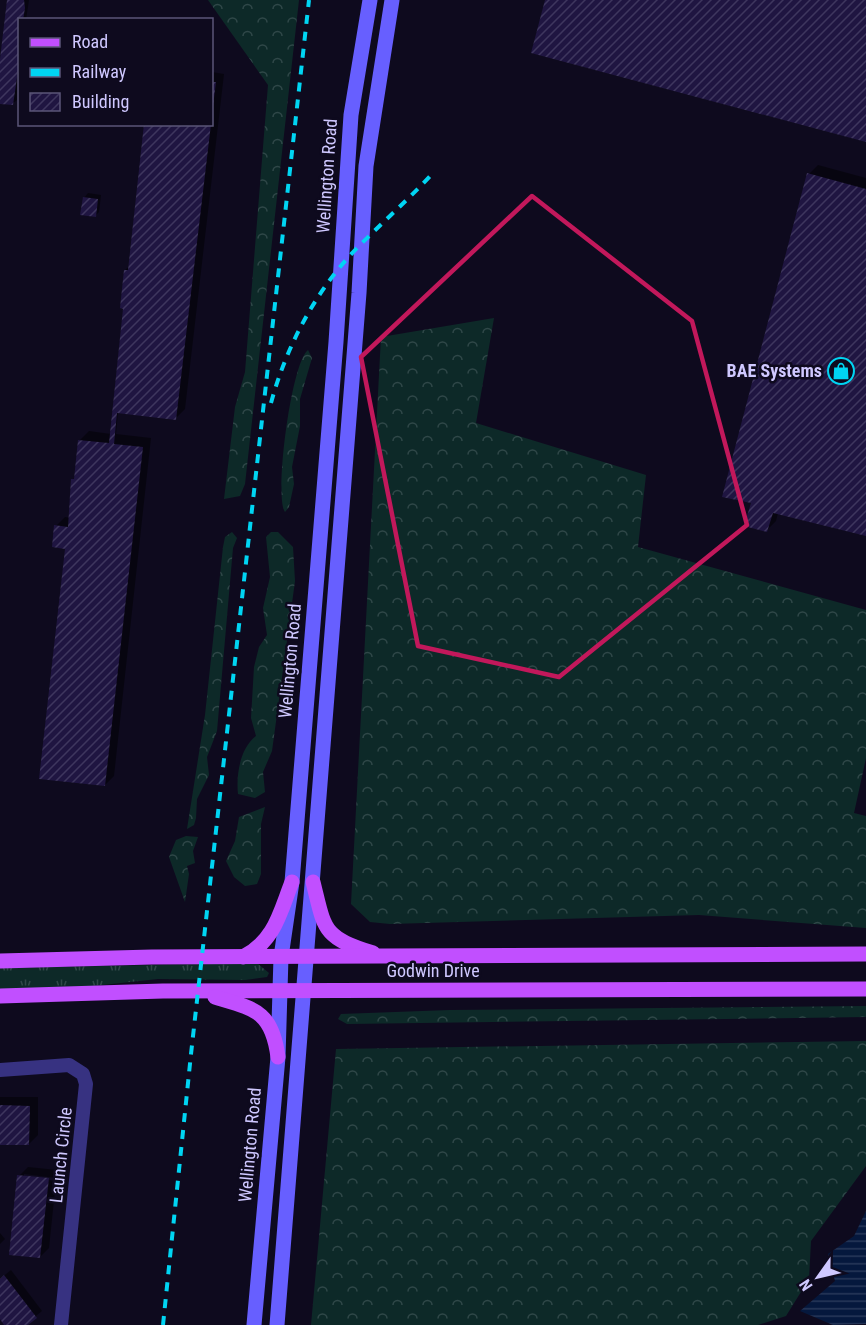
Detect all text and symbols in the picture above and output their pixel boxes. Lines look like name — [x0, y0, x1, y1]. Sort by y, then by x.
legend — [18, 18, 213, 126]
text: Road — [72, 31, 108, 52]
text: Railway — [72, 61, 127, 82]
text: Building — [72, 91, 129, 112]
street label: Wellington Road — [312, 118, 341, 234]
shop icon: BAE Systems — [826, 356, 856, 386]
place label: BAE Systems — [727, 360, 822, 381]
street label: Wellington Road — [274, 603, 305, 719]
street label: Godwin Drive — [386, 960, 480, 981]
street label: Wellington Road — [234, 1087, 265, 1203]
street label: Launch Circle — [45, 1106, 76, 1204]
north arrow — [788, 1247, 848, 1307]
text: N — [795, 1276, 817, 1294]

